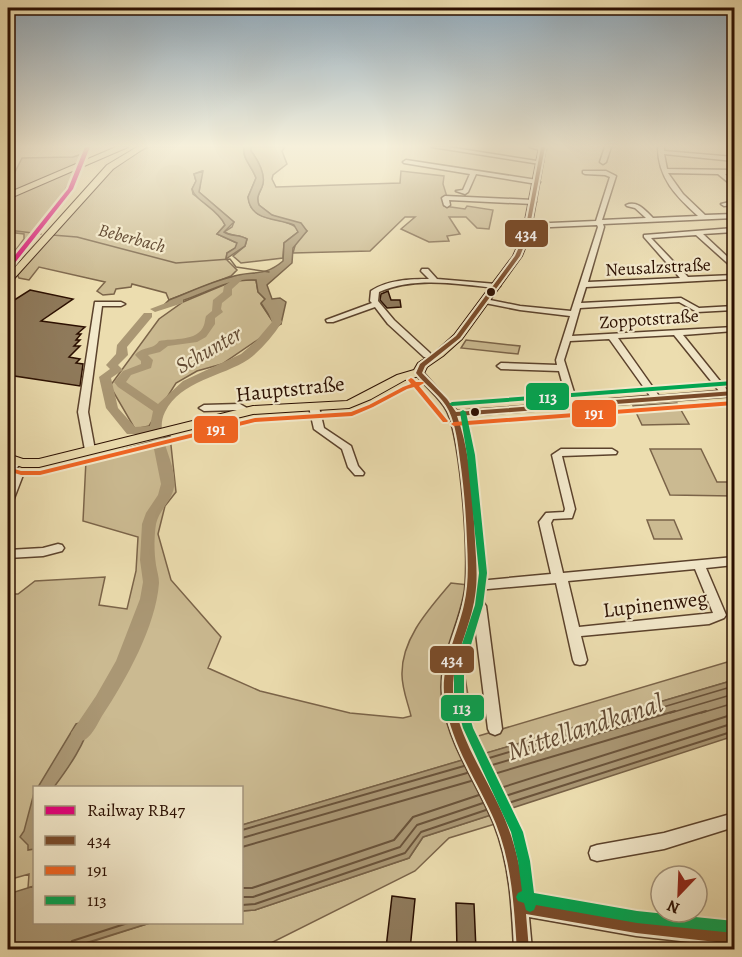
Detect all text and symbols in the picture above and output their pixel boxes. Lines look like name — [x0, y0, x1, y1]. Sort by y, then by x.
water label: Beberbach — [96, 217, 169, 259]
line badge: 434 — [504, 219, 549, 248]
text: 434 — [515, 224, 537, 246]
street label: Neusalzstraße — [605, 252, 711, 282]
unlabelled marker — [485, 286, 497, 298]
street label: Zoppotstraße — [598, 304, 700, 334]
water label: Schunter — [170, 318, 249, 381]
street label: Hauptstraße — [234, 369, 346, 409]
line badge: 113 — [525, 382, 570, 411]
text: 113 — [539, 387, 557, 409]
line badge: 191 — [571, 399, 617, 428]
text: 191 — [585, 403, 604, 425]
unlabelled marker — [469, 406, 481, 418]
line badge: 191 — [193, 415, 239, 444]
text: 191 — [207, 419, 226, 441]
street label: Lupinenweg — [601, 584, 709, 624]
line badge: 434 — [429, 645, 475, 674]
text: 434 — [441, 650, 463, 672]
water label: Mittellandkanal — [502, 685, 668, 769]
line badge: 113 — [440, 694, 485, 722]
text: 113 — [453, 698, 471, 720]
legend — [33, 786, 243, 924]
text: Railway RB47 — [87, 798, 185, 822]
text: 434 — [87, 828, 111, 852]
text: 191 — [87, 858, 108, 882]
north arrow — [649, 864, 709, 924]
text: 113 — [87, 888, 107, 912]
text: N — [664, 894, 683, 919]

